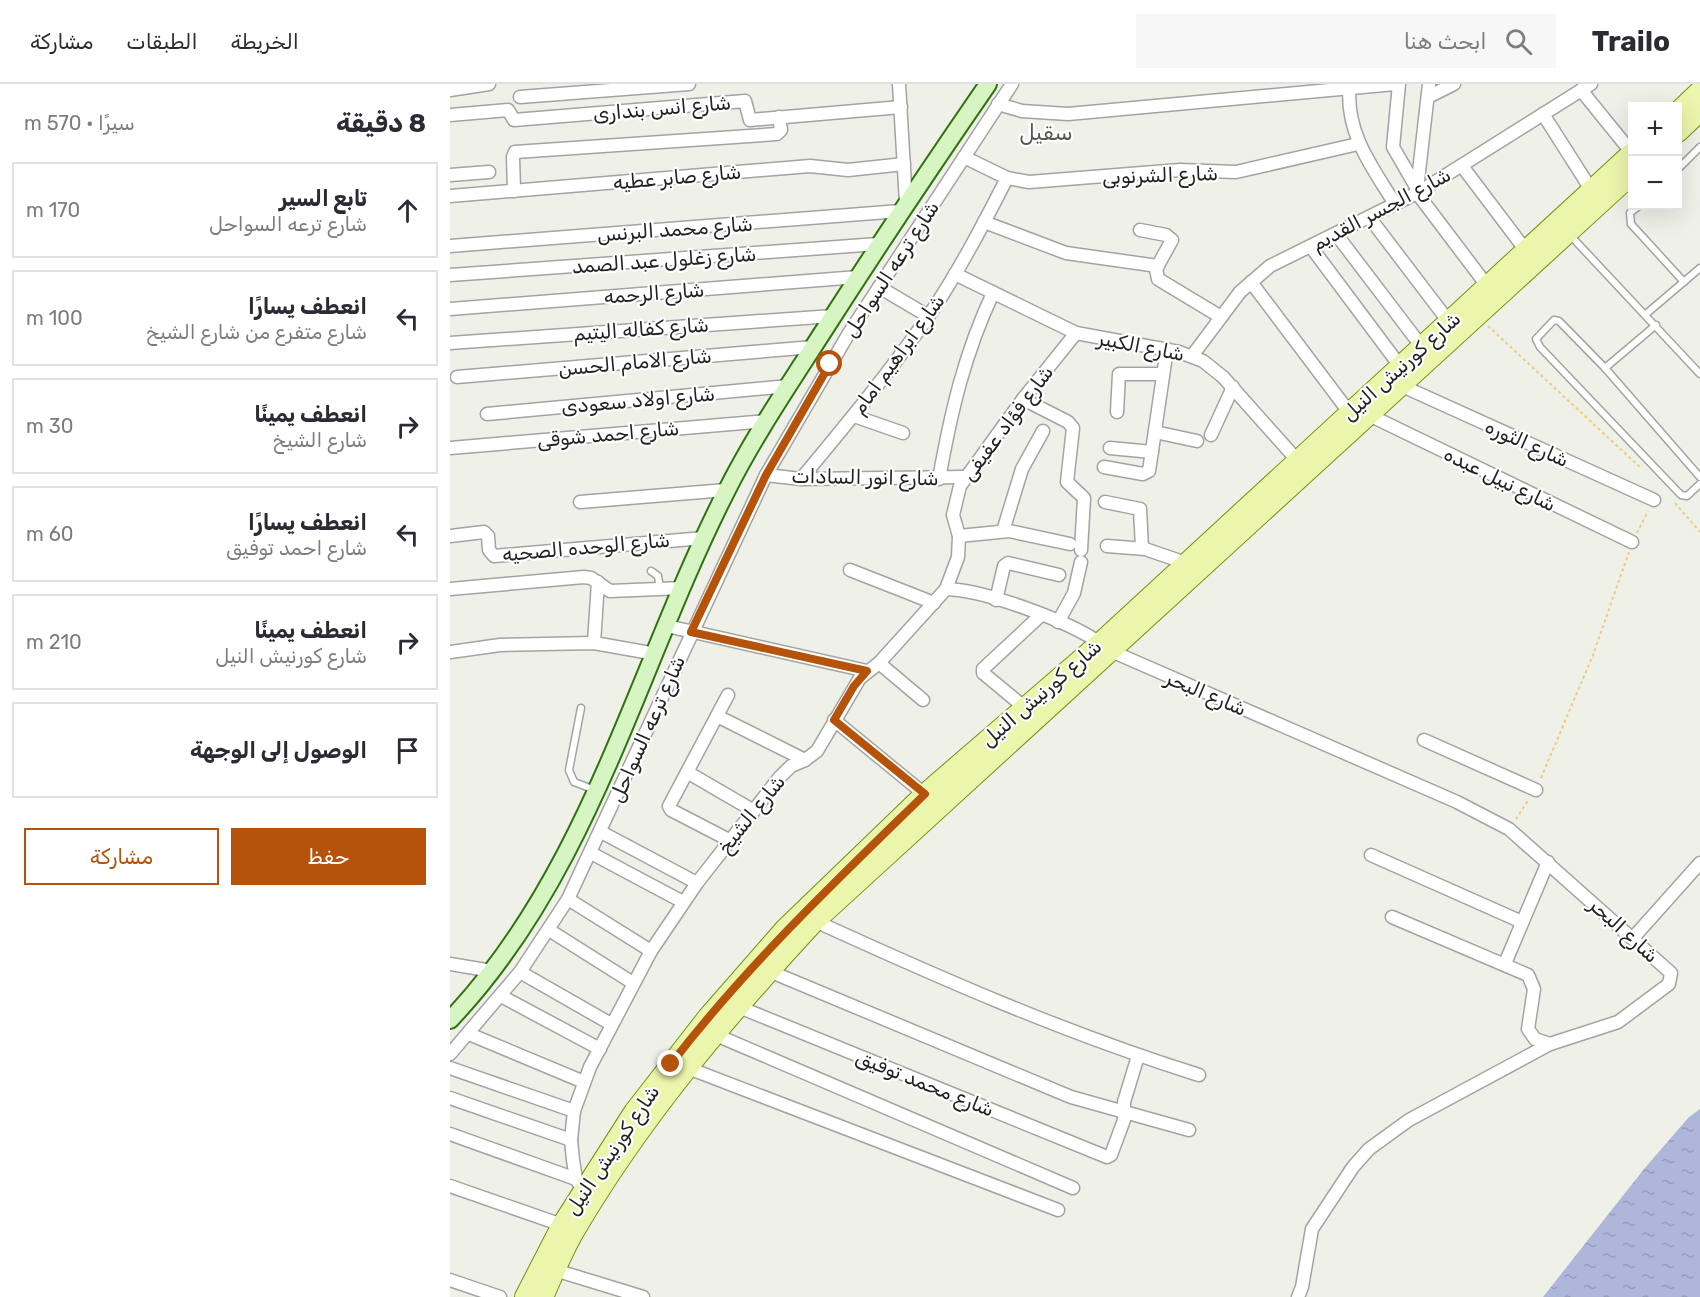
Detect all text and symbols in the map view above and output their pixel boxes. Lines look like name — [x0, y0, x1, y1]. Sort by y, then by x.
search box — [1136, 14, 1556, 68]
icon: search — [1502, 25, 1535, 58]
text: Trailo — [1592, 25, 1670, 58]
text: ابحث هنا — [1404, 28, 1487, 55]
text: مشاركة — [30, 29, 93, 54]
text: الطبقات — [126, 29, 198, 54]
text: الخريطة — [231, 29, 299, 54]
street label: شارع انس بندارى — [592, 90, 732, 128]
map controls — [1628, 102, 1682, 210]
button: + — [1628, 102, 1682, 156]
text: 8 دقيقة — [336, 108, 426, 139]
text: سيرًا · 570 m — [24, 111, 135, 135]
district label: سقيل — [1019, 119, 1073, 146]
button: − — [1628, 156, 1682, 210]
street label: شارع صابر عطيه — [612, 159, 742, 197]
street label: شارع الشرنوبى — [1102, 161, 1218, 191]
street label: شارع الجسر القديم — [1307, 162, 1456, 258]
text: تابع السير — [279, 185, 367, 212]
icon: ahead — [391, 194, 424, 227]
street label: شارع ترعه السواحل — [838, 196, 946, 343]
text: 170 m — [26, 198, 80, 222]
text: شارع ترعه السواحل — [209, 212, 367, 236]
street label: شارع محمد البرنس — [596, 212, 754, 248]
street label: شارع زغلول عبد الصمد — [571, 242, 757, 280]
street label: شارع الرحمه — [603, 278, 705, 310]
street label: شارع ابراهيم امام — [846, 289, 951, 420]
text: انعطف يسارًا — [248, 293, 367, 320]
icon: left — [391, 302, 424, 335]
text: 100 m — [26, 306, 83, 330]
street label: شارع كورنيش النيل — [1337, 306, 1467, 427]
street label: شارع كفاله اليتيم — [572, 312, 710, 348]
text: شارع متفرع من شارع الشيخ — [146, 320, 367, 344]
street label: شارع الكبير — [1094, 326, 1187, 368]
street label: شارع الامام الحسن — [557, 343, 713, 383]
route start — [816, 350, 842, 376]
street label: شارع فؤاد عفيفى — [956, 361, 1060, 487]
street label: شارع اولاد سعودى — [560, 381, 716, 421]
text: انعطف يمينًا — [254, 401, 367, 428]
icon: right — [391, 410, 424, 443]
text: 30 m — [26, 414, 73, 438]
street label: شارع الثوره — [1481, 414, 1573, 474]
street label: شارع احمد شوقى — [536, 416, 680, 454]
text: شارع الشيخ — [273, 428, 367, 452]
street label: شارع نبيل عبده — [1439, 442, 1560, 518]
street label: شارع انور السادات — [791, 464, 939, 492]
text: انعطف يسارًا — [248, 509, 367, 536]
icon: left — [391, 518, 424, 551]
text: 60 m — [26, 522, 73, 546]
street label: شارع الوحده الصحيه — [501, 528, 671, 568]
text: شارع احمد توفيق — [226, 536, 367, 560]
text: انعطف يمينًا — [254, 617, 367, 644]
icon: right — [391, 626, 424, 659]
text: 210 m — [26, 630, 82, 654]
street label: شارع كورنيش النيل — [976, 634, 1107, 753]
text: شارع كورنيش النيل — [215, 644, 367, 668]
street label: شارع ترعه السواحل — [604, 652, 692, 807]
street label: شارع البحر — [1160, 665, 1250, 723]
icon: arrive — [391, 734, 424, 767]
text: الوصول إلى الوجهة — [190, 737, 367, 764]
street label: شارع الشيخ — [712, 770, 792, 859]
button: مشاركة — [24, 828, 219, 885]
button: حفظ — [231, 828, 426, 885]
street label: شارع البحر — [1582, 892, 1664, 969]
street label: شارع محمد توفيق — [852, 1044, 998, 1124]
route end — [657, 1050, 683, 1076]
street label: شارع كورنيش النيل — [560, 1080, 666, 1221]

